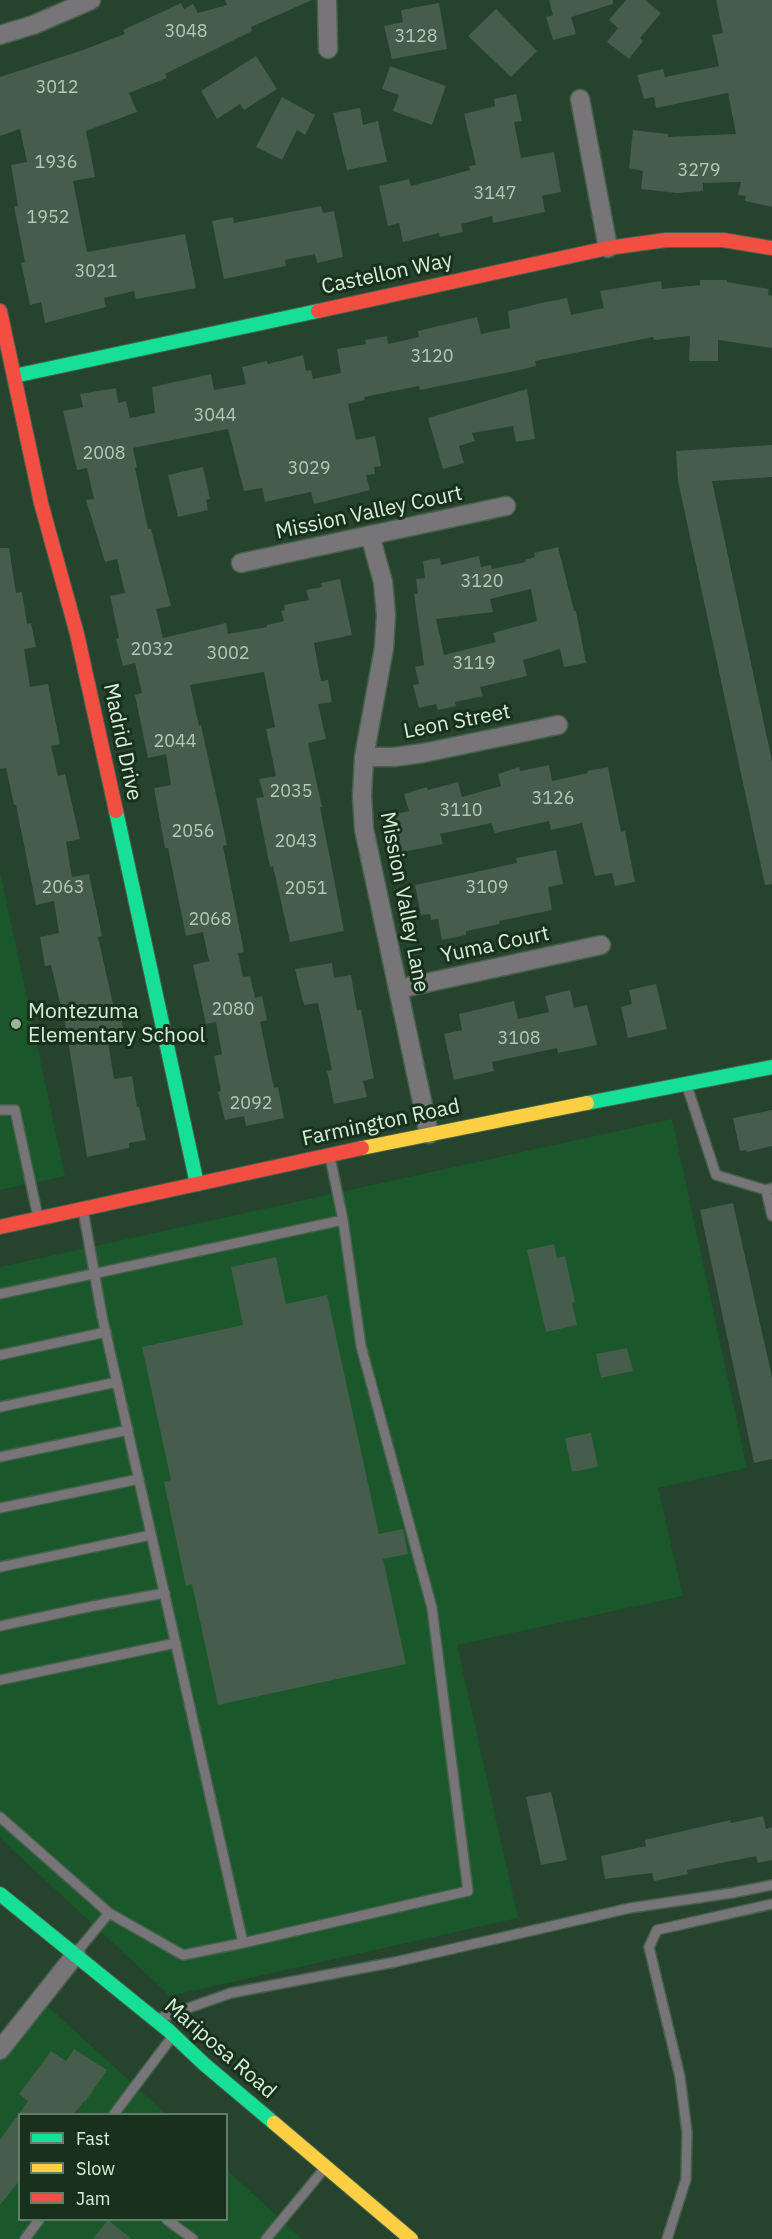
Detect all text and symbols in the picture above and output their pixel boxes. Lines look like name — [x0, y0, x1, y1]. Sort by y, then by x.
house number: 3048 — [164, 21, 208, 43]
house number: 3128 — [394, 26, 438, 48]
house number: 3012 — [35, 77, 79, 99]
house number: 1936 — [34, 152, 78, 174]
house number: 3279 — [677, 160, 721, 182]
house number: 3147 — [473, 183, 517, 205]
house number: 1952 — [26, 207, 70, 229]
street label: Castellon Way — [319, 248, 455, 300]
house number: 3021 — [74, 261, 118, 283]
house number: 3120 — [410, 346, 454, 368]
house number: 3044 — [193, 405, 237, 427]
house number: 2008 — [82, 443, 126, 465]
house number: 3029 — [287, 458, 331, 480]
street label: Mission Valley Court — [273, 481, 465, 545]
house number: 3120 — [460, 571, 504, 593]
house number: 2032 — [130, 639, 174, 661]
house number: 3002 — [206, 643, 250, 665]
house number: 3119 — [452, 653, 496, 675]
street label: Madrid Drive — [97, 681, 147, 803]
street label: Leon Street — [402, 699, 512, 745]
house number: 2044 — [153, 731, 197, 753]
house number: 2035 — [269, 781, 313, 803]
house number: 3126 — [531, 788, 575, 810]
house number: 3110 — [439, 800, 483, 822]
street label: Mission Valley Lane — [374, 810, 434, 994]
house number: 2056 — [171, 821, 215, 843]
house number: 2043 — [274, 831, 318, 853]
house number: 2063 — [41, 877, 85, 899]
house number: 3109 — [465, 877, 509, 899]
house number: 2051 — [284, 878, 328, 900]
house number: 2068 — [188, 909, 232, 931]
street label: Yuma Court — [439, 921, 551, 969]
place label: Montezuma Elementary School — [28, 999, 205, 1049]
house number: 2080 — [211, 999, 255, 1021]
marker: Montezuma Elementary School — [9, 1017, 23, 1031]
house number: 3108 — [497, 1028, 541, 1050]
house number: 2092 — [229, 1093, 273, 1115]
street label: Farmington Road — [300, 1094, 462, 1152]
street label: Mariposa Road — [159, 1994, 281, 2104]
legend — [18, 2113, 228, 2221]
text: Fast — [76, 2127, 110, 2150]
text: Slow — [76, 2157, 115, 2180]
text: Jam — [76, 2187, 111, 2210]

